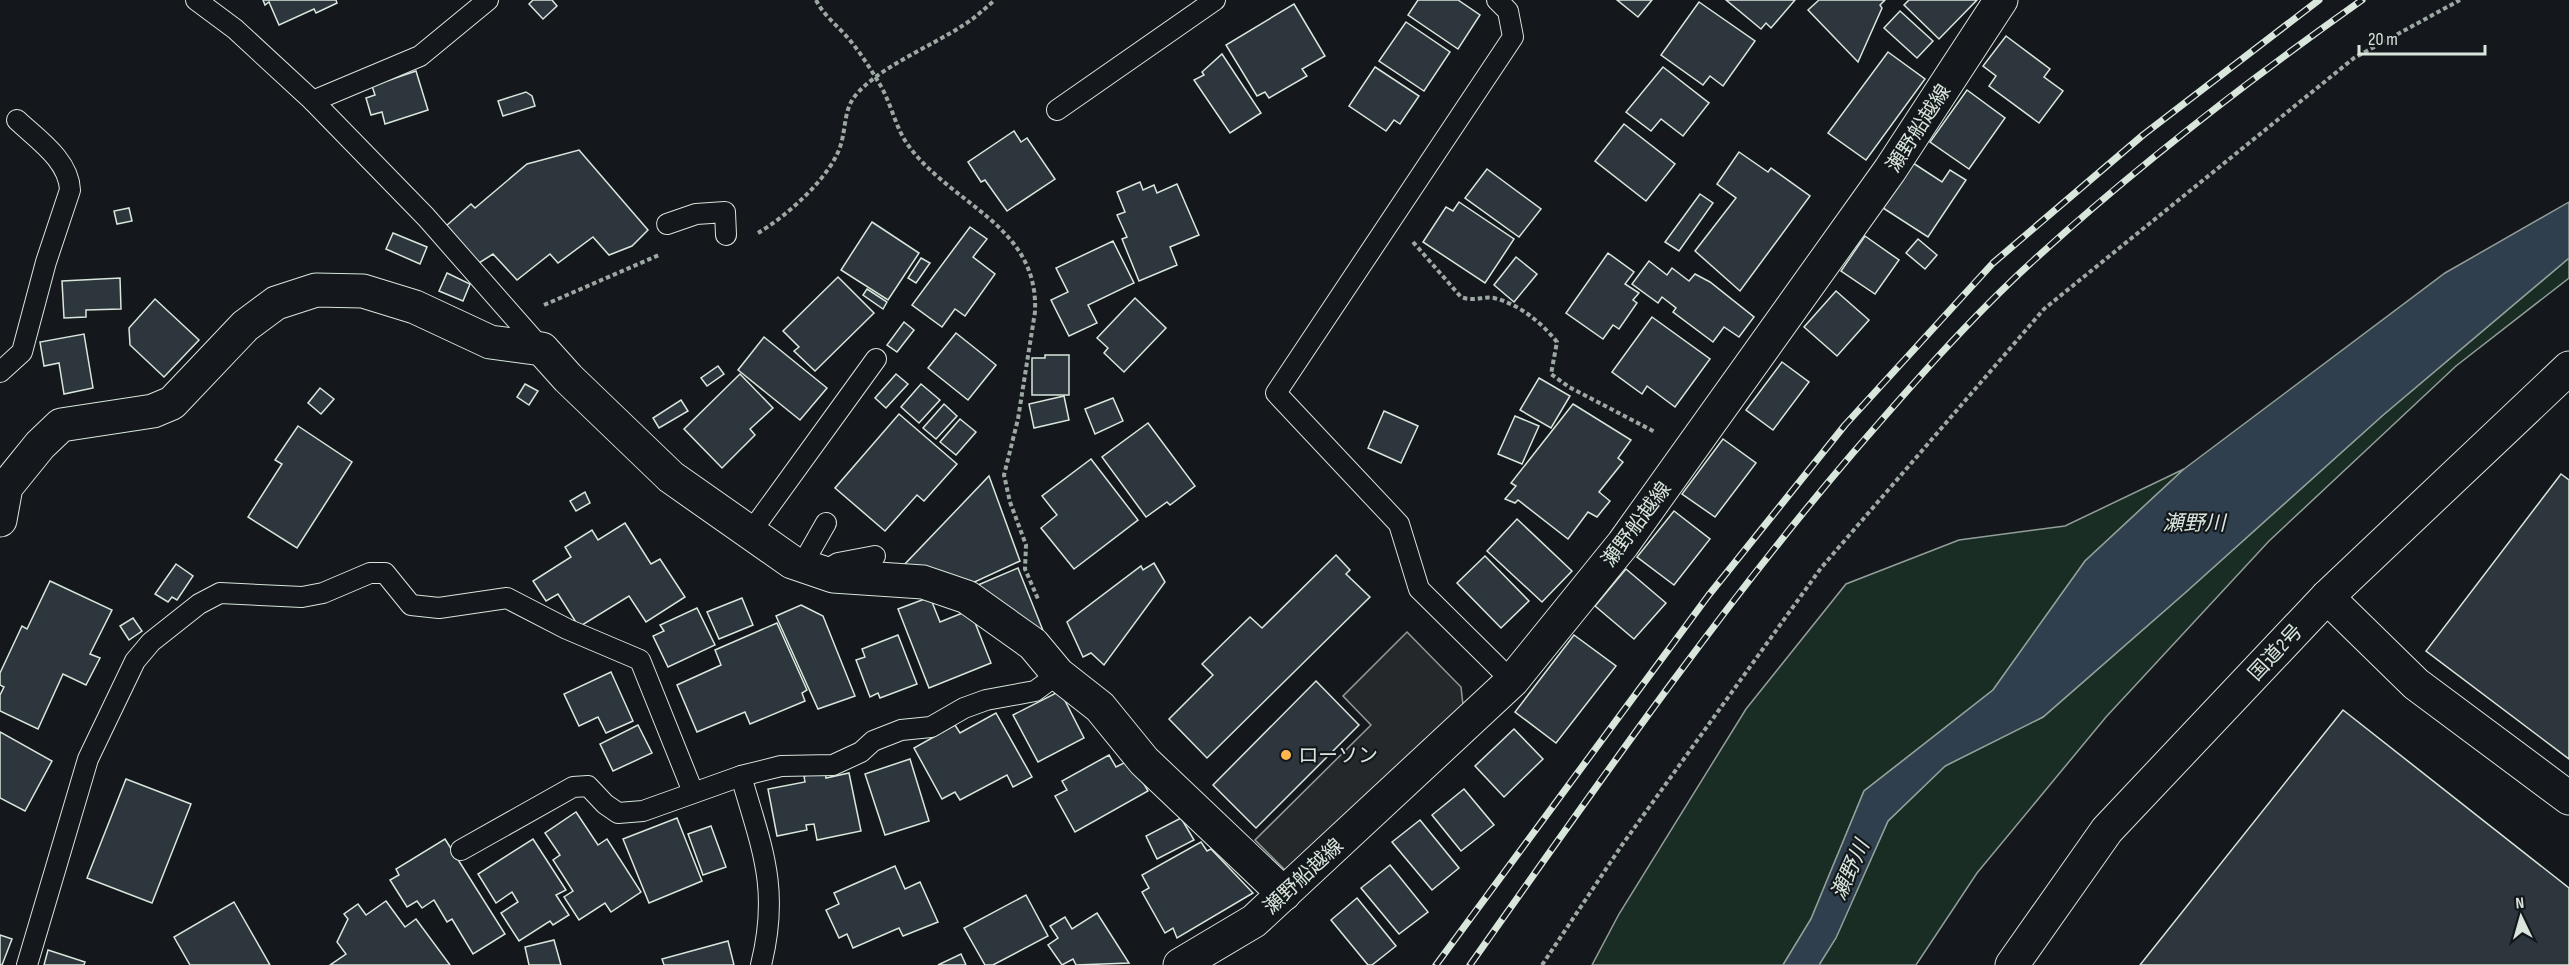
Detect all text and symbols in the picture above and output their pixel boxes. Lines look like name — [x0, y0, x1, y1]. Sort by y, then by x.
scale bar — [2359, 18, 2485, 56]
text: 20 m — [2368, 29, 2398, 50]
street label: 瀬野船越線 — [1882, 80, 1956, 177]
street label: 瀬野船越線 — [1597, 477, 1676, 572]
water label: 瀬野川 — [2163, 511, 2227, 536]
street label: 国道2号 — [2244, 620, 2308, 686]
place label: ローソン — [1298, 744, 1378, 768]
marker: ローソン — [1279, 748, 1293, 762]
street label: 瀬野船越線 — [1259, 834, 1348, 920]
water label: 瀬野川 — [1826, 835, 1876, 904]
north arrow — [2491, 887, 2551, 947]
text: N — [2515, 894, 2525, 913]

